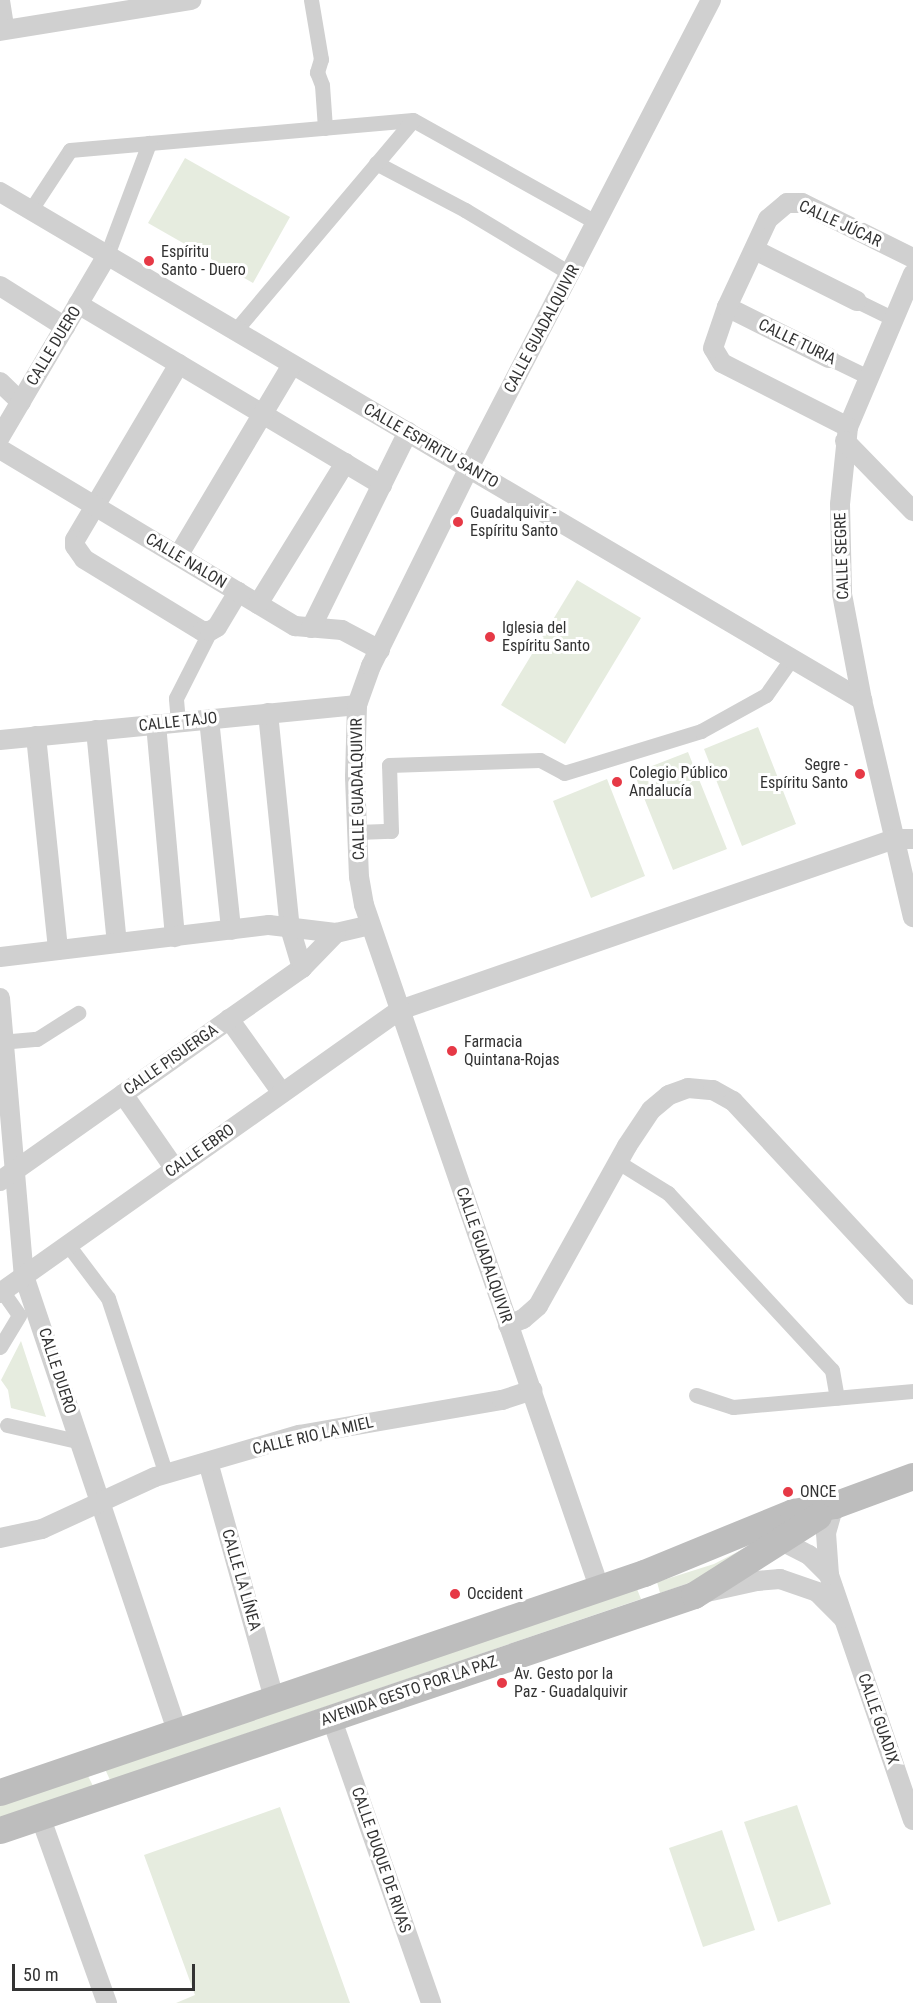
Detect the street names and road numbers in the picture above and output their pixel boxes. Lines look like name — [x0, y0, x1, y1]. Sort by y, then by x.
street label: CALLE JÚCAR — [796, 197, 884, 251]
street label: CALLE GUADALQUIVIR — [500, 262, 584, 396]
street label: CALLE DUERO — [23, 303, 85, 389]
street label: CALLE TURIA — [755, 315, 839, 369]
street label: CALLE ESPIRITU SANTO — [360, 400, 502, 492]
street label: CALLE SEGRE — [831, 512, 853, 600]
street label: CALLE NALON — [142, 529, 230, 593]
street label: CALLE TAJO — [137, 708, 219, 736]
street label: CALLE GUADALQUIVIR — [347, 718, 369, 860]
street label: CALLE PISUERGA — [120, 1020, 222, 1100]
street label: CALLE EBRO — [162, 1120, 238, 1182]
street label: CALLE GUADALQUIVIR — [452, 1185, 516, 1325]
street label: CALLE DUERO — [34, 1326, 80, 1416]
street label: CALLE RIO LA MIEL — [251, 1413, 375, 1459]
street label: CALLE LA LÍNEA — [217, 1527, 265, 1633]
street label: AVENIDA GESTO POR LA PAZ — [318, 1652, 500, 1730]
street label: CALLE GUADIX — [854, 1671, 902, 1767]
street label: CALLE DUQUE DE RIVAS — [347, 1785, 415, 1935]

